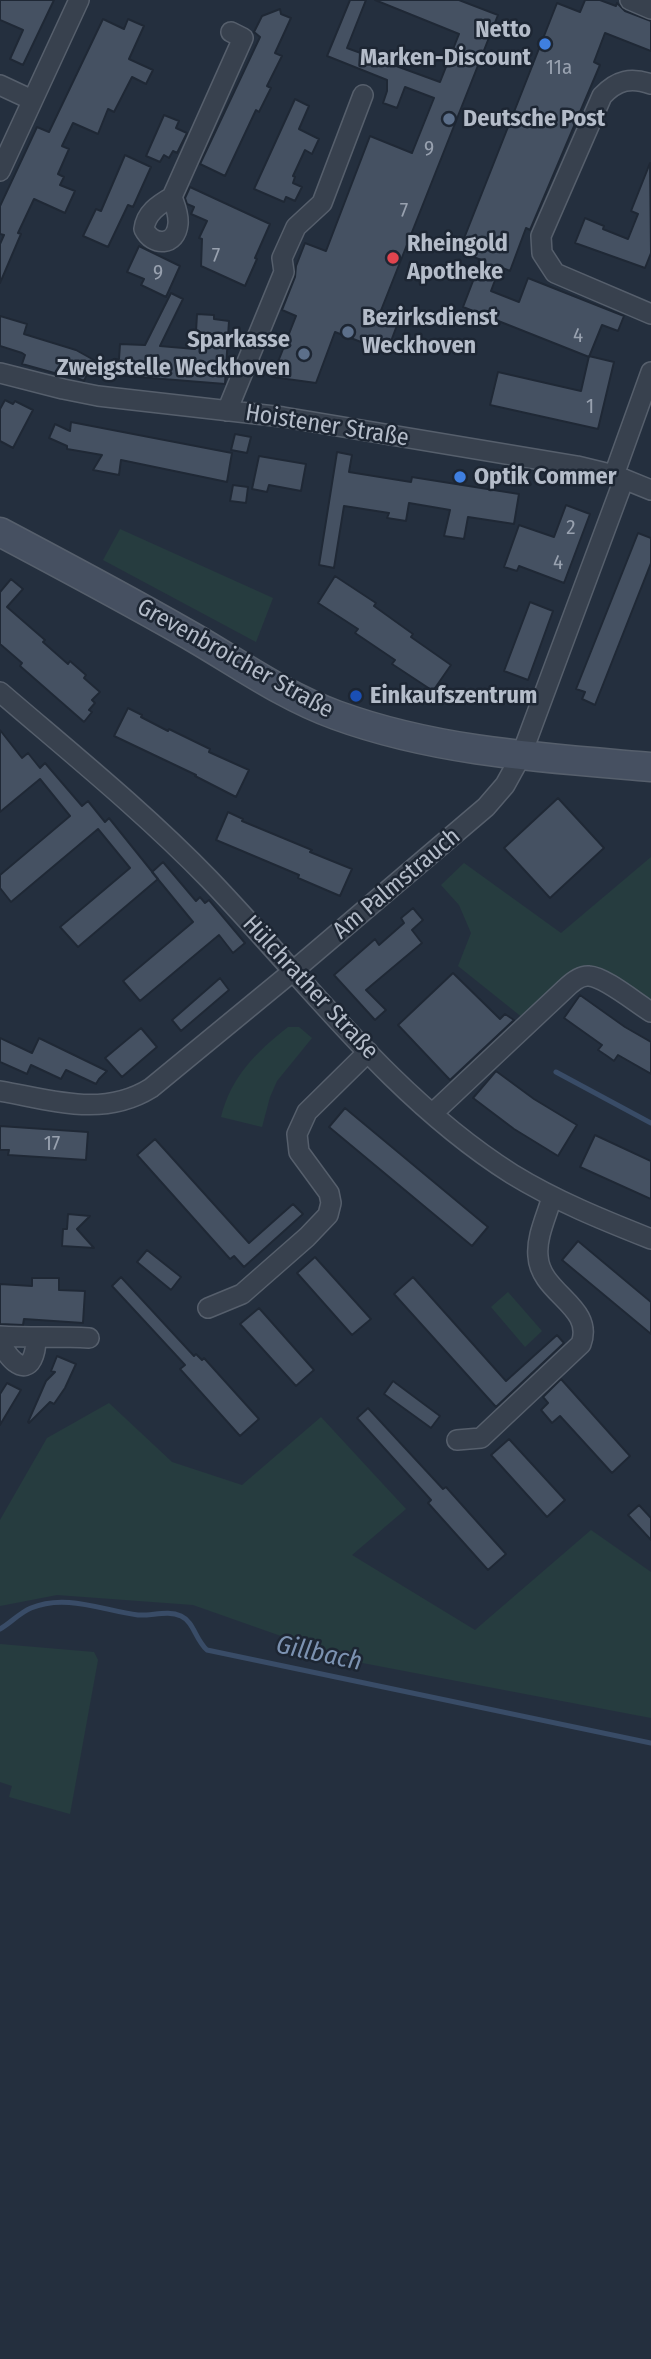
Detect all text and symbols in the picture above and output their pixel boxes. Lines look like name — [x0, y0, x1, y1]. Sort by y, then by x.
place label: Netto Marken-Discount — [360, 16, 531, 72]
marker: Netto Marken-Discount — [537, 36, 553, 52]
house number: 11a — [546, 55, 572, 81]
place label: Deutsche Post — [463, 105, 605, 133]
marker: Deutsche Post — [441, 111, 457, 127]
house number: 9 — [424, 136, 434, 162]
house number: 7 — [400, 198, 408, 224]
place label: Rheingold Apotheke — [407, 230, 508, 286]
house number: 7 — [212, 243, 220, 269]
marker: Rheingold Apotheke — [385, 250, 401, 266]
house number: 9 — [153, 260, 163, 286]
place label: Bezirksdienst Weckhoven — [362, 304, 498, 360]
house number: 4 — [573, 323, 583, 349]
marker: Bezirksdienst Weckhoven — [340, 324, 356, 340]
place label: Sparkasse Zweigstelle Weckhoven — [57, 326, 290, 382]
marker: Sparkasse Zweigstelle Weckhoven — [296, 346, 312, 362]
house number: 1 — [586, 394, 594, 420]
street label: Hoistener Straße — [243, 399, 411, 453]
place label: Optik Commer — [474, 463, 617, 491]
marker: Optik Commer — [452, 469, 468, 485]
house number: 2 — [566, 515, 576, 541]
house number: 4 — [553, 550, 563, 576]
street label: Grevenbroicher Straße — [132, 593, 338, 725]
place label: Einkaufszentrum — [370, 682, 537, 710]
marker: Einkaufszentrum — [348, 688, 364, 704]
street label: Am Palmstrauch — [327, 822, 467, 946]
street label: Hülchrather Straße — [236, 910, 384, 1066]
house number: 17 — [44, 1131, 60, 1157]
water label: Gillbach — [273, 1630, 365, 1678]

